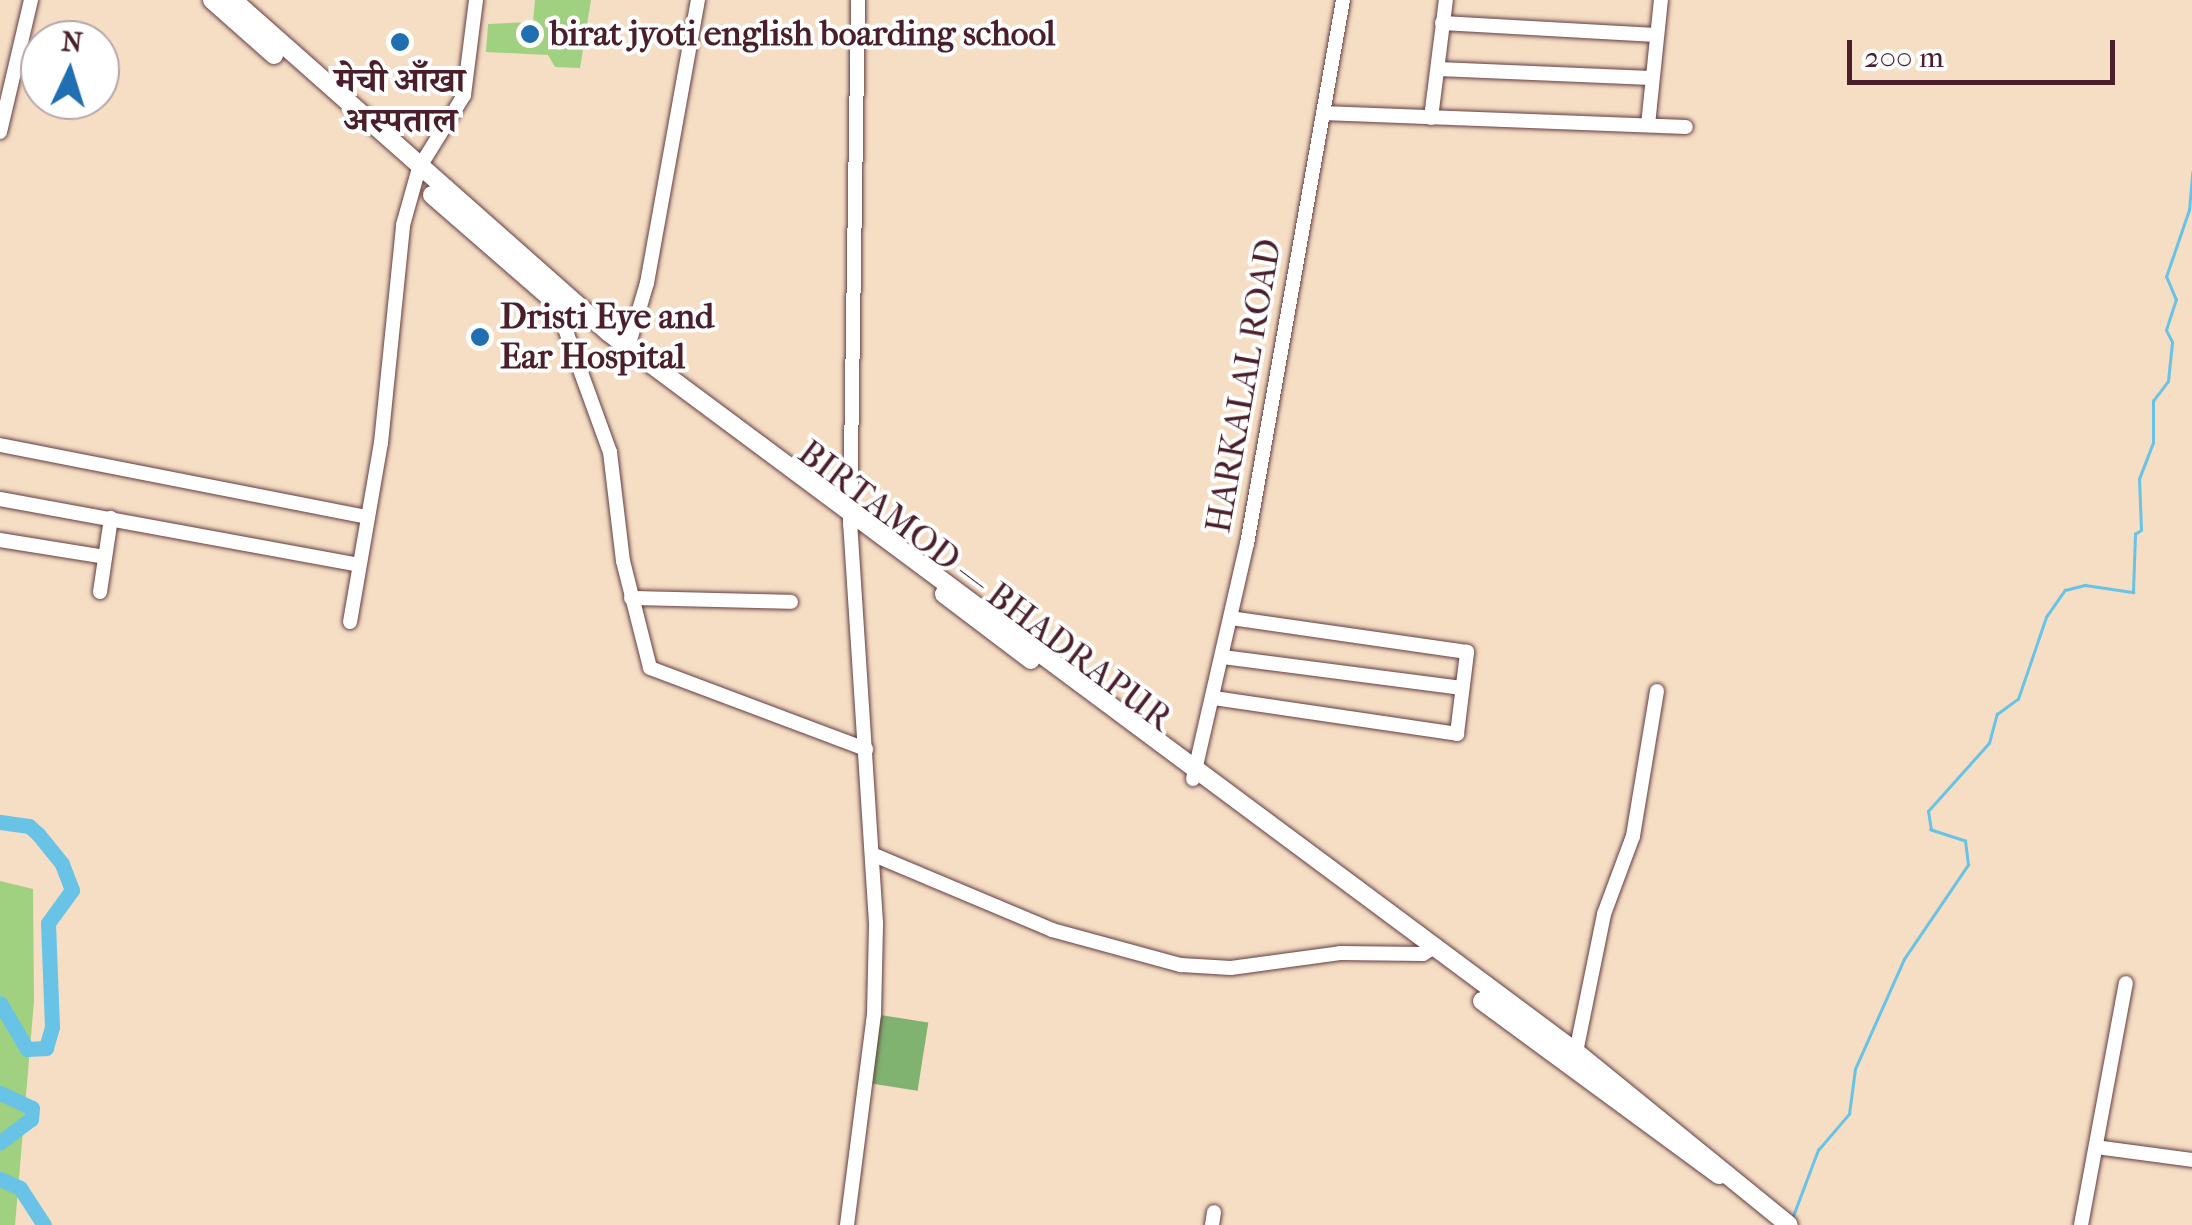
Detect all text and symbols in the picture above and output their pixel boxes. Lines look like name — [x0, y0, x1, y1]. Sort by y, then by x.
place label: birat jyoti english boarding school — [550, 13, 1056, 55]
north arrow — [20, 20, 120, 120]
scale bar — [1852, 20, 2120, 82]
marker: birat jyoti english boarding school — [519, 23, 541, 45]
text: N — [60, 24, 84, 59]
marker: मेची आँखा अस्पताल — [387, 29, 413, 55]
text: 200 m — [1864, 40, 1944, 75]
place label: मेची आँखा अस्पताल — [335, 60, 465, 142]
street label: HARKALAL ROAD — [1197, 236, 1291, 536]
place label: Dristi Eye and Ear Hospital — [500, 296, 714, 378]
marker: Dristi Eye and Ear Hospital — [469, 326, 491, 348]
street label: BIRTAMOD — BHADRAPUR — [790, 432, 1180, 740]

